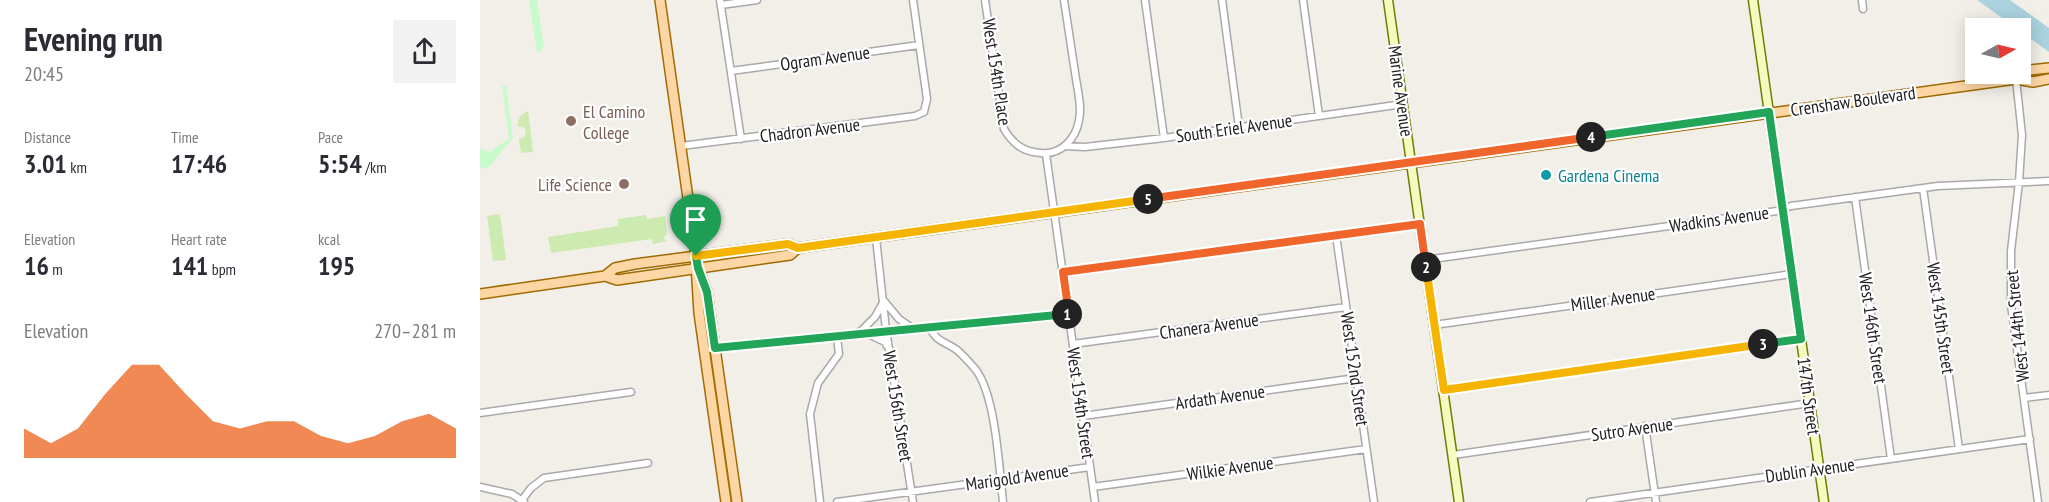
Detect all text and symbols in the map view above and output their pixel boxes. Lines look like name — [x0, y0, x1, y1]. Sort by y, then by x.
text: Evening run — [24, 17, 163, 60]
street label: West 154th Place — [977, 17, 1017, 127]
north arrow — [1965, 18, 2031, 84]
map controls — [1965, 18, 2031, 84]
button: share — [393, 20, 456, 83]
street label: Ogram Avenue — [779, 40, 871, 76]
street label: Marine Avenue — [1383, 44, 1419, 138]
text: 20:45 — [24, 61, 64, 87]
street label: Crenshaw Boulevard — [1789, 81, 1917, 121]
place label: El Camino College — [583, 100, 645, 144]
street label: South Eriel Avenue — [1174, 108, 1294, 148]
street label: Chadron Avenue — [759, 112, 861, 148]
marker: El Camino College — [564, 114, 578, 128]
pin: 4 — [1576, 122, 1606, 152]
text: Distance — [24, 127, 71, 147]
text: Time — [171, 127, 199, 147]
text: Pace — [318, 127, 343, 147]
text: 4 — [1587, 127, 1595, 147]
text: 3.01 — [24, 147, 67, 180]
text: 17:46 — [171, 147, 227, 180]
text: 5:54 — [318, 147, 362, 180]
text: km — [67, 157, 87, 177]
text: /km — [362, 157, 387, 177]
place label: Gardena Cinema — [1558, 164, 1660, 187]
marker: Gardena Cinema — [1539, 168, 1553, 182]
place label: Life Science — [538, 173, 612, 196]
marker: Life Science — [617, 177, 631, 191]
pin: 5 — [1133, 184, 1163, 214]
text: 5 — [1144, 189, 1152, 209]
pin — [670, 194, 721, 256]
street label: Wadkins Avenue — [1668, 201, 1770, 237]
icon: arrive — [679, 203, 712, 236]
text: Elevation — [24, 229, 75, 249]
text: Heart rate — [171, 229, 227, 249]
text: kcal — [318, 229, 340, 249]
text: 16 — [24, 249, 49, 282]
text: 141 — [171, 249, 208, 282]
text: 195 — [318, 249, 355, 282]
pin: 2 — [1411, 252, 1441, 282]
text: 2 — [1422, 257, 1430, 277]
text: m — [49, 259, 63, 279]
text: bpm — [208, 259, 236, 279]
street label: West 145th Street — [1922, 261, 1960, 375]
street label: West 144th Street — [2000, 269, 2034, 383]
street label: West 146th Street — [1854, 271, 1892, 385]
street label: Miller Avenue — [1569, 282, 1657, 316]
pin: 1 — [1052, 299, 1082, 329]
text: 1 — [1063, 304, 1071, 324]
street label: Chanera Avenue — [1158, 308, 1260, 344]
street label: West 152nd Street — [1336, 311, 1374, 427]
text: Elevation — [24, 318, 88, 344]
text: 270–281 m — [374, 318, 456, 344]
pin: 3 — [1748, 329, 1778, 359]
text: 3 — [1759, 334, 1767, 354]
street label: West 154th Street — [1062, 346, 1100, 460]
street label: West 156th Street — [878, 349, 918, 463]
street label: 147th Street — [1792, 356, 1826, 436]
street label: Ardath Avenue — [1174, 379, 1266, 415]
street label: Sutro Avenue — [1590, 412, 1674, 446]
street label: Wilkie Avenue — [1185, 451, 1275, 485]
street label: Dublin Avenue — [1764, 452, 1856, 488]
street label: Marigold Avenue — [964, 458, 1070, 496]

